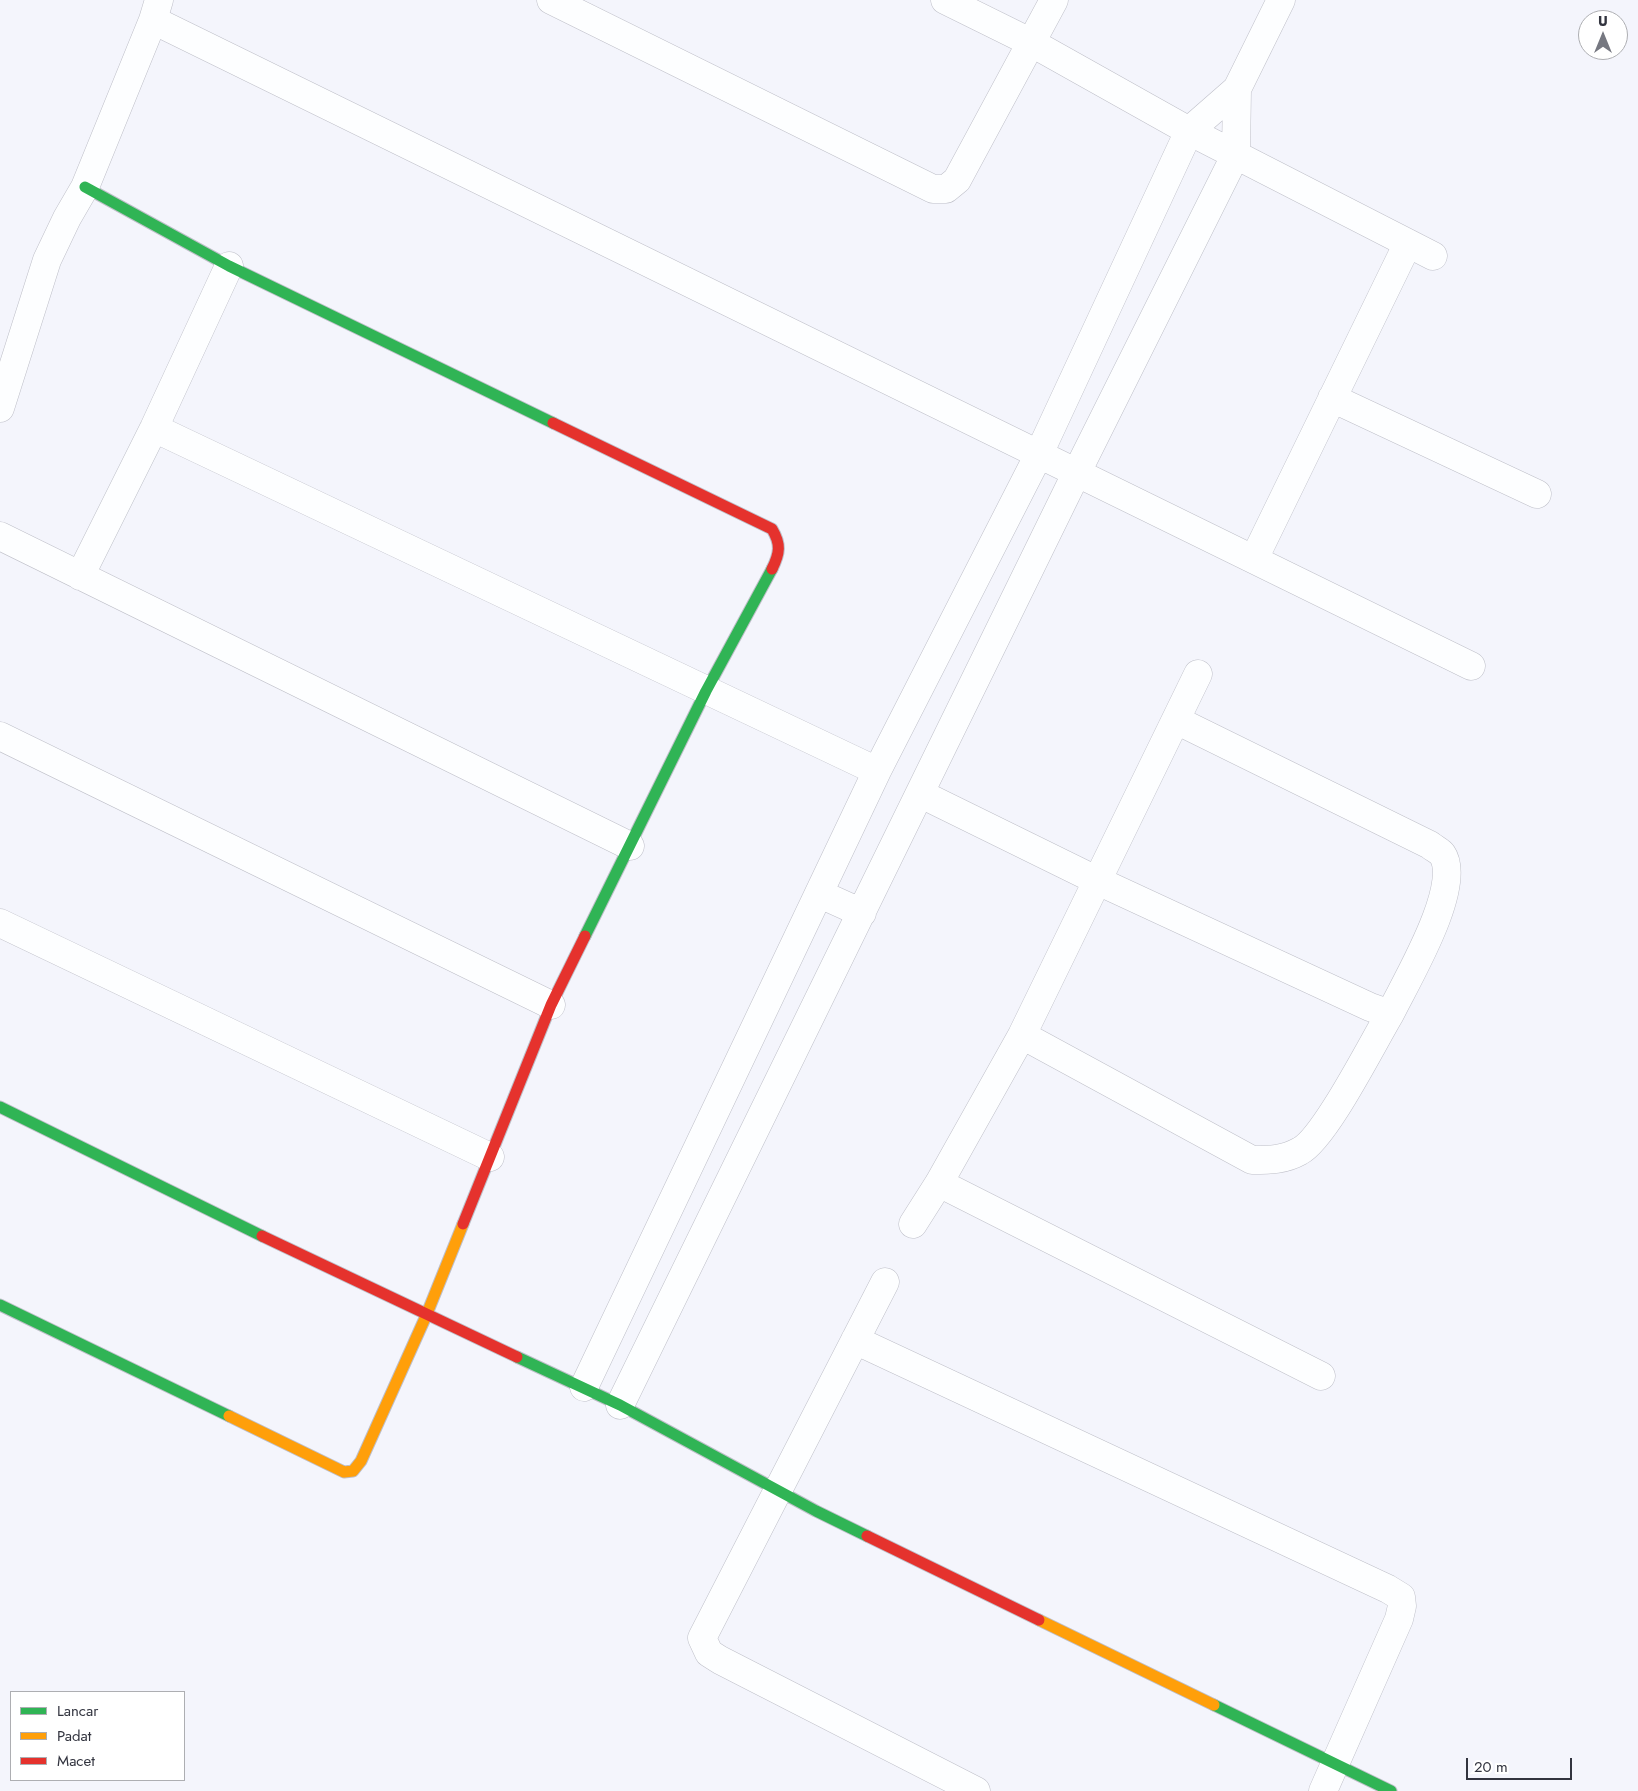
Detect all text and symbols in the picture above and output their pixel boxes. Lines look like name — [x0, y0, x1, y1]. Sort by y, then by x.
north arrow — [1578, 10, 1628, 60]
text: U — [1598, 11, 1608, 31]
legend — [10, 1691, 185, 1781]
text: Lancar — [57, 1700, 98, 1722]
text: Padat — [57, 1725, 91, 1747]
scale bar — [1468, 1748, 1574, 1780]
text: Macet — [57, 1750, 95, 1772]
text: 20 m — [1474, 1756, 1508, 1778]

